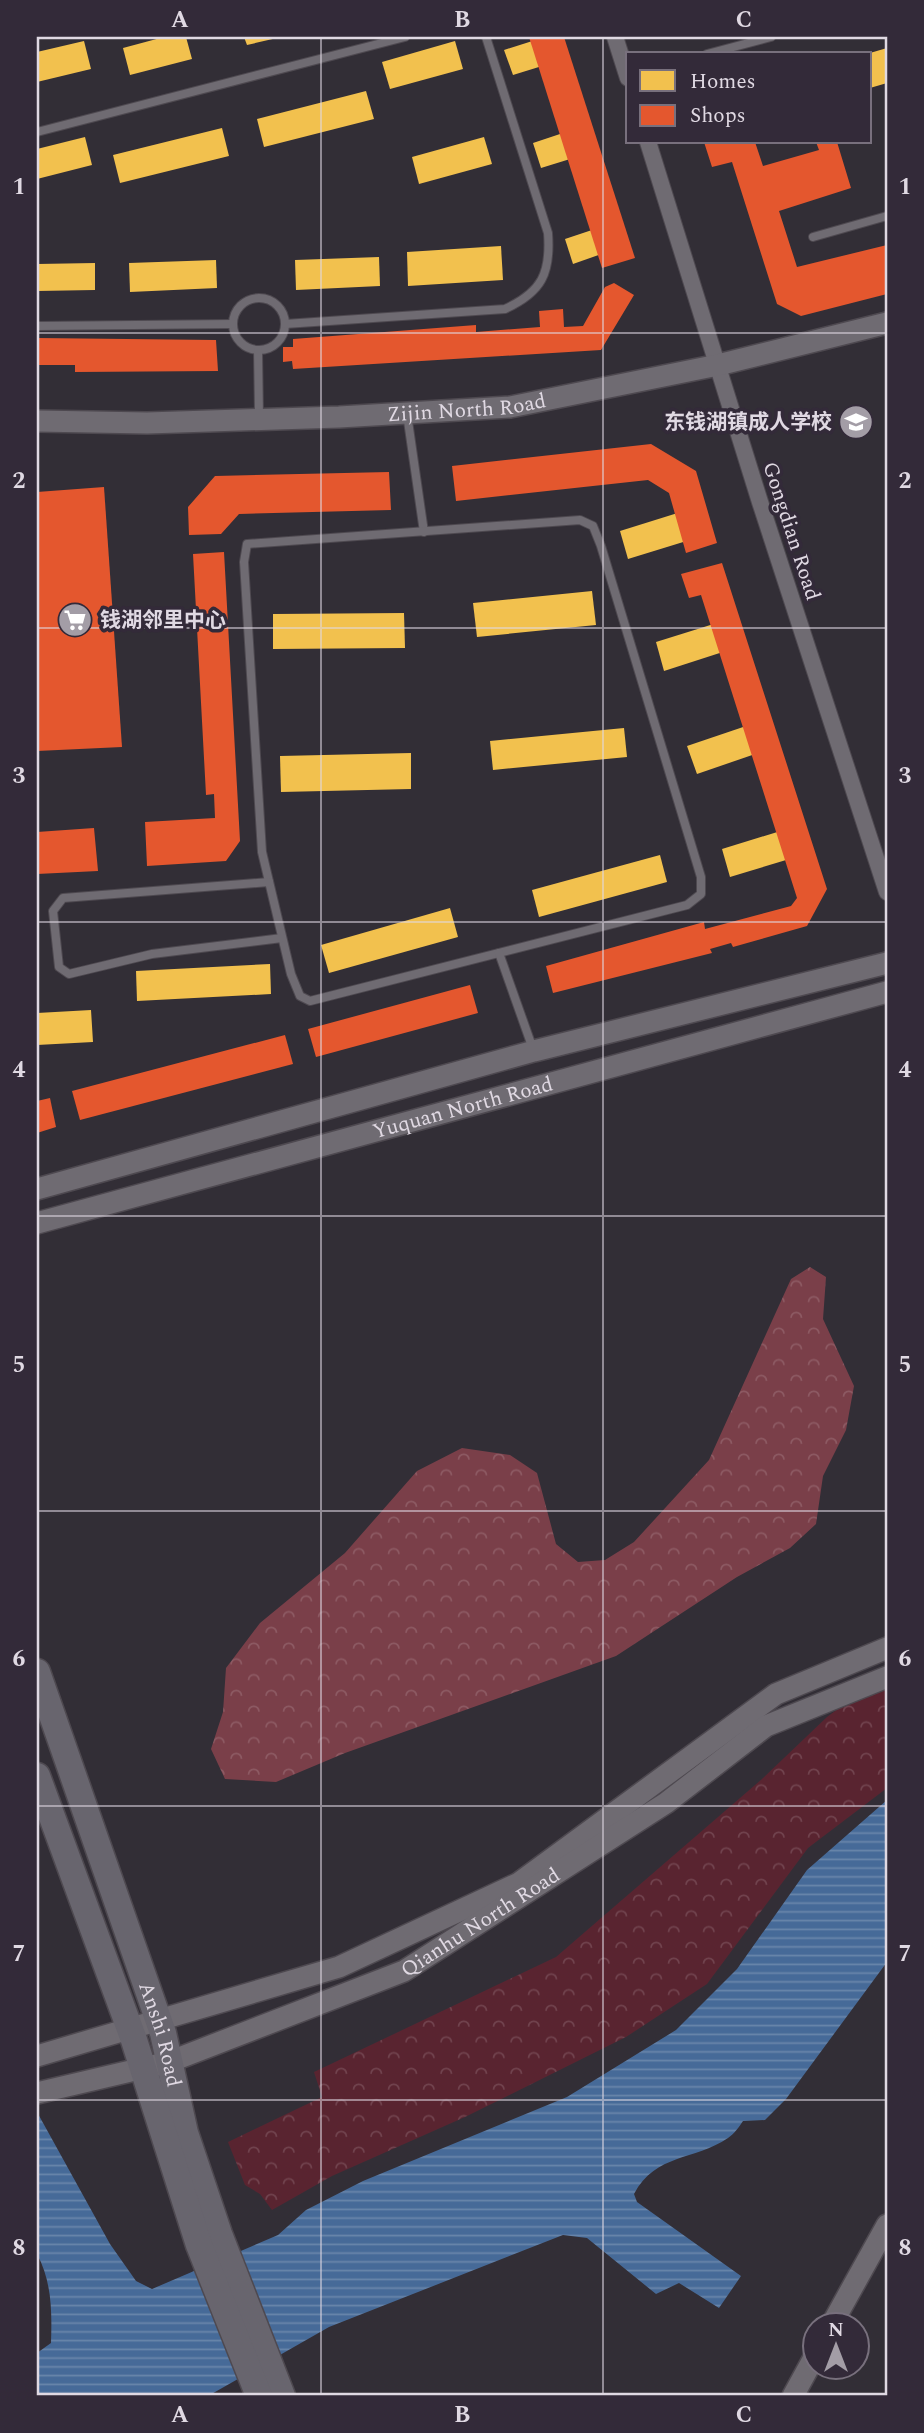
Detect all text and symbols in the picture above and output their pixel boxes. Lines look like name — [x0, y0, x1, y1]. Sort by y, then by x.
text: A — [171, 3, 189, 38]
text: B — [454, 3, 470, 38]
text: C — [736, 3, 752, 38]
legend — [626, 52, 872, 144]
text: Homes — [690, 66, 756, 98]
text: Shops — [690, 100, 746, 132]
text: 1 — [13, 170, 25, 205]
text: 1 — [899, 170, 911, 205]
street label: Zijin North Road — [386, 385, 549, 431]
school or university icon: 东钱湖镇成人学校 — [837, 403, 875, 441]
place label: 东钱湖镇成人学校 — [664, 407, 832, 439]
street label: Gongdian Road — [754, 458, 829, 605]
text: 2 — [13, 464, 26, 499]
text: 2 — [899, 464, 912, 499]
supermarket icon: 钱湖邻里中心 — [56, 601, 94, 639]
place label: 钱湖邻里中心 — [100, 605, 226, 637]
text: 3 — [13, 759, 26, 794]
text: 3 — [899, 759, 912, 794]
text: 4 — [13, 1053, 26, 1088]
text: 4 — [899, 1053, 912, 1088]
street label: Yuquan North Road — [369, 1069, 557, 1148]
text: 5 — [13, 1348, 25, 1383]
text: 5 — [899, 1348, 911, 1383]
text: 6 — [13, 1642, 26, 1677]
text: 6 — [899, 1642, 912, 1677]
street label: Qianhu North Road — [395, 1860, 567, 1986]
text: 7 — [13, 1937, 25, 1972]
text: 7 — [899, 1937, 911, 1972]
street label: Anshi Road — [129, 1977, 189, 2090]
text: 8 — [13, 2231, 25, 2266]
text: 8 — [899, 2231, 911, 2266]
north arrow — [802, 2310, 872, 2380]
text: N — [828, 2316, 844, 2345]
text: A — [171, 2398, 189, 2433]
text: B — [454, 2398, 470, 2433]
text: C — [736, 2398, 752, 2433]

